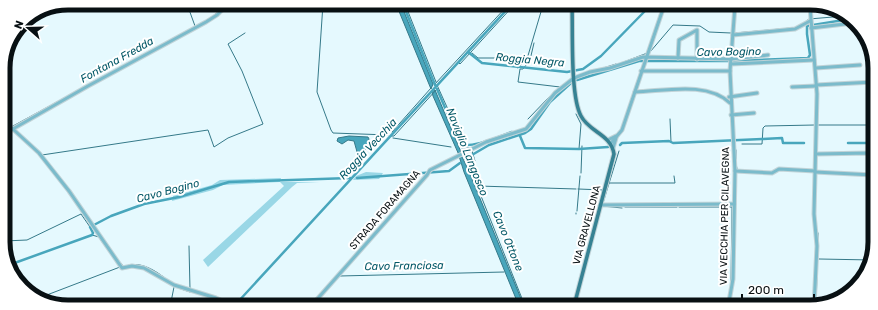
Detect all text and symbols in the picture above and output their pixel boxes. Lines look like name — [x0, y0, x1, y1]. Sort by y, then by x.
north arrow — [8, 8, 48, 48]
text: N — [12, 19, 27, 31]
water label: Fontana Fredda — [78, 34, 156, 86]
water label: Cavo Bogino — [697, 45, 761, 59]
water label: Roggia Negra — [495, 51, 566, 70]
water label: Naviglio Langosco — [443, 106, 491, 198]
water label: Roggia Vecchia — [336, 115, 400, 182]
street label: VIA VECCHIA PER CILAVEGNA — [718, 146, 732, 285]
street label: STRADA FORAMAGNA — [347, 167, 423, 252]
water label: Cavo Bogino — [135, 176, 201, 206]
street label: VIA GRAVELLONA — [571, 184, 603, 266]
water label: Cavo Ottone — [490, 209, 526, 273]
water label: Cavo Franciosa — [364, 259, 444, 273]
scale bar — [742, 276, 814, 302]
text: 200 m — [748, 283, 784, 297]

